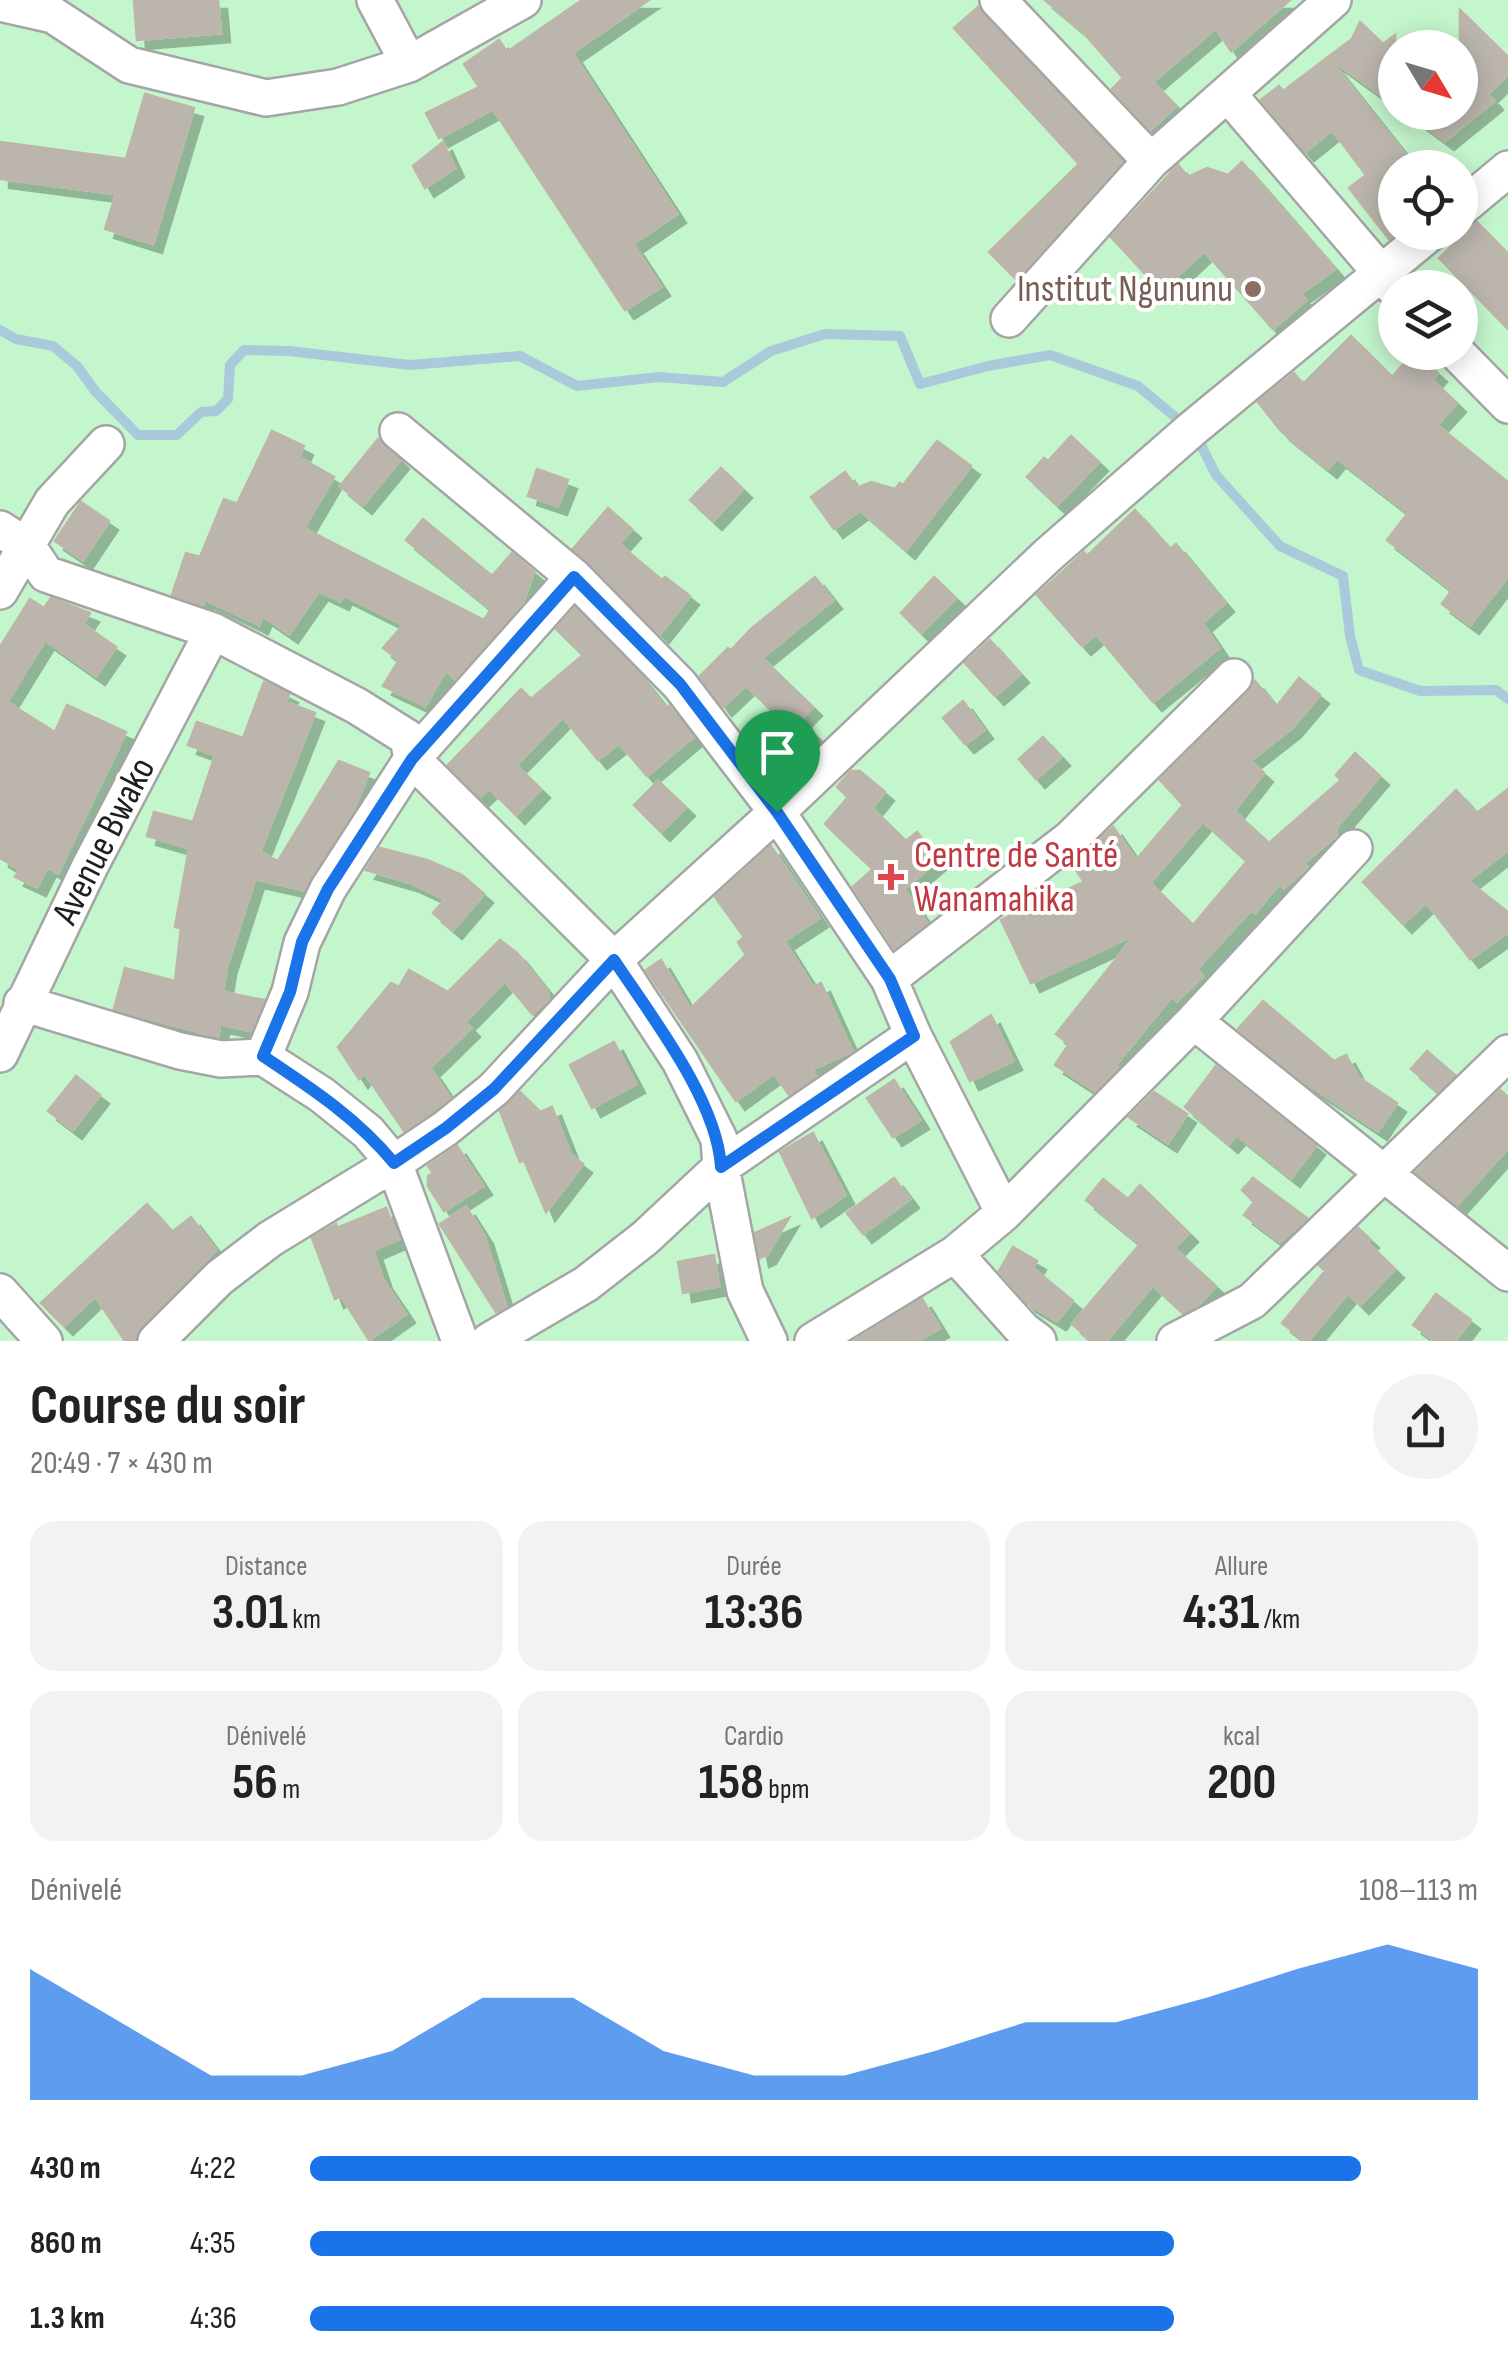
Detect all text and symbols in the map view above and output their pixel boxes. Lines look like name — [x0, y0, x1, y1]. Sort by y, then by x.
north arrow — [1378, 30, 1478, 130]
map controls — [1378, 30, 1478, 370]
button: locate — [1378, 150, 1478, 250]
place label: Institut Ngununu — [1017, 267, 1233, 312]
button: layers — [1378, 270, 1478, 370]
marker: Institut Ngununu — [1242, 278, 1264, 300]
pin — [735, 710, 820, 813]
icon: arrive — [750, 725, 805, 780]
street label: Avenue Bwako — [42, 750, 165, 933]
place label: Centre de Santé Wanamahika — [914, 833, 1118, 922]
marker: Centre de Santé Wanamahika — [878, 864, 904, 890]
text: Course du soir — [30, 1373, 305, 1440]
button: share — [1373, 1374, 1478, 1479]
text: 20:49 · 7 × 430 m — [30, 1444, 213, 1483]
text: Distance — [225, 1550, 308, 1583]
text: Durée — [726, 1550, 782, 1583]
text: Allure — [1215, 1550, 1268, 1583]
text: 3.01 — [212, 1583, 288, 1643]
text: 13:36 — [704, 1583, 804, 1643]
text: 4:31 — [1183, 1583, 1259, 1643]
text: km — [288, 1603, 321, 1636]
text: /km — [1259, 1603, 1300, 1636]
text: Dénivelé — [226, 1720, 307, 1753]
text: Cardio — [724, 1720, 784, 1753]
text: kcal — [1223, 1720, 1260, 1753]
text: 56 — [232, 1753, 278, 1813]
text: 158 — [699, 1753, 764, 1813]
text: 200 — [1207, 1753, 1276, 1813]
text: m — [278, 1773, 300, 1806]
text: bpm — [764, 1773, 809, 1806]
text: Dénivelé — [30, 1871, 122, 1910]
text: 108–113 m — [1359, 1871, 1478, 1910]
text: 430 m — [30, 2149, 101, 2188]
text: 4:22 — [190, 2149, 236, 2188]
text: 860 m — [30, 2224, 102, 2263]
text: 4:35 — [190, 2224, 236, 2263]
text: 1.3 km — [30, 2299, 105, 2338]
text: 4:36 — [190, 2299, 237, 2338]

